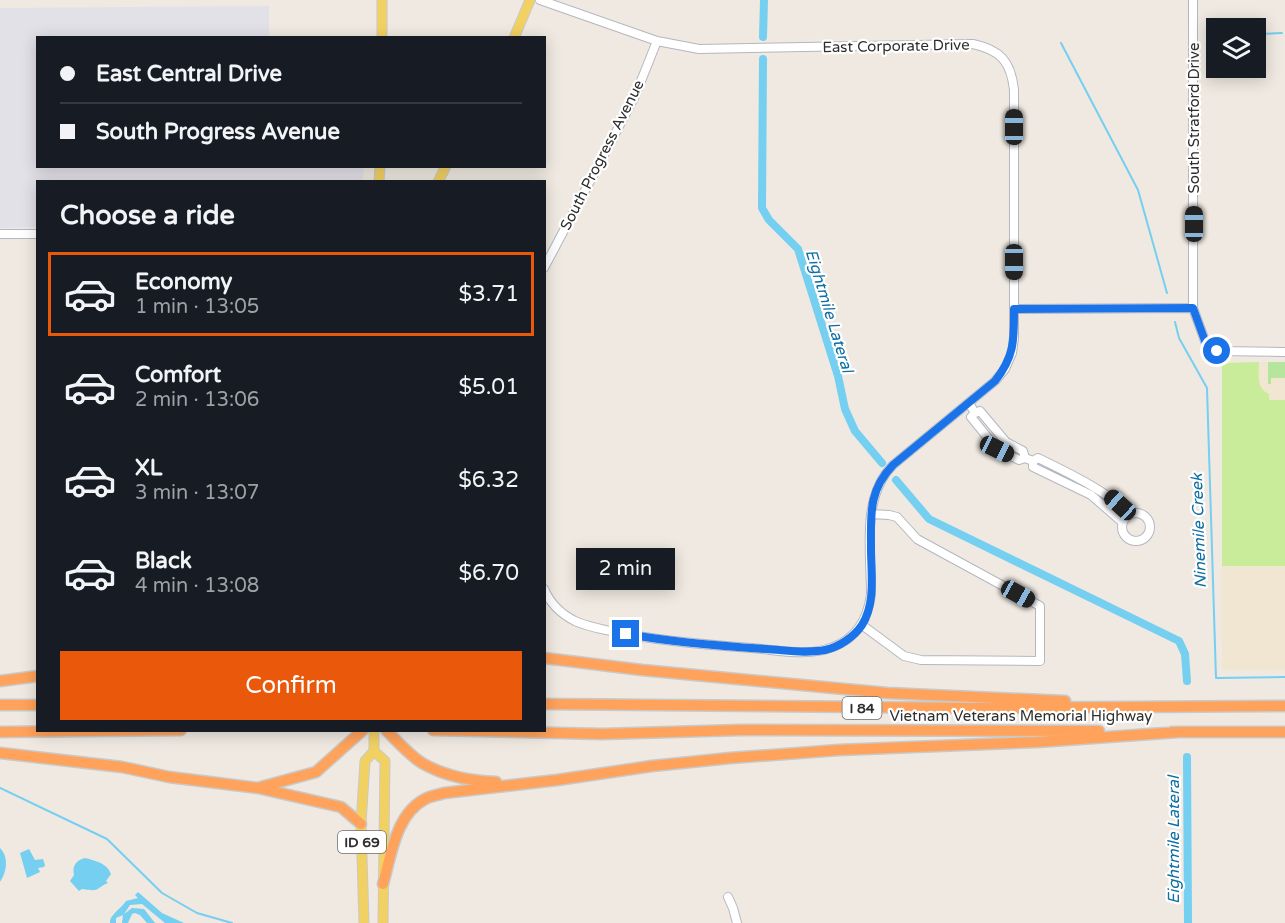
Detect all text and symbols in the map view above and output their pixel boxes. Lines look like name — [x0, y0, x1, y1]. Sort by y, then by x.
map controls — [1206, 18, 1266, 78]
button: layers — [1206, 18, 1266, 78]
street label: East Corporate Drive — [822, 36, 970, 56]
street label: South Stratford Drive — [1185, 43, 1203, 193]
text: East Central Drive — [96, 61, 282, 87]
street label: South Progress Avenue — [556, 77, 648, 233]
car — [1005, 109, 1023, 145]
text: South Progress Avenue — [96, 119, 340, 145]
text: Choose a ride — [60, 199, 235, 232]
car — [1185, 206, 1203, 242]
car — [1005, 244, 1023, 280]
water label: Eightmile Lateral — [801, 247, 858, 377]
icon: car — [63, 267, 117, 321]
text: Economy — [135, 269, 232, 295]
text: $3.71 — [458, 281, 519, 307]
text: 1 min · 13:05 — [135, 295, 259, 319]
route start — [1203, 337, 1230, 364]
icon: car — [63, 360, 117, 414]
text: Comfort — [135, 362, 221, 388]
text: $5.01 — [458, 374, 519, 400]
text: 2 min · 13:06 — [135, 388, 259, 412]
car — [977, 433, 1017, 465]
icon: car — [63, 453, 117, 507]
text: XL — [135, 455, 162, 481]
text: $6.32 — [458, 467, 519, 493]
water label: Ninemile Creek — [1187, 472, 1211, 589]
text: 3 min · 13:07 — [135, 481, 259, 505]
car — [1101, 486, 1139, 524]
icon: car — [63, 546, 117, 600]
callout: 2 min — [576, 547, 676, 589]
text: Black — [135, 548, 192, 574]
text: 2 min — [599, 557, 652, 581]
text: $6.70 — [458, 560, 519, 586]
text: 4 min · 13:08 — [135, 574, 259, 598]
car — [998, 577, 1038, 611]
route end — [612, 620, 639, 647]
button: Confirm — [60, 651, 522, 720]
road number: I 84 — [842, 697, 882, 719]
street label: Vietnam Veterans Memorial Highway — [890, 707, 1152, 725]
water label: Eightmile Lateral — [1164, 774, 1184, 904]
road number: ID 69 — [338, 831, 386, 853]

